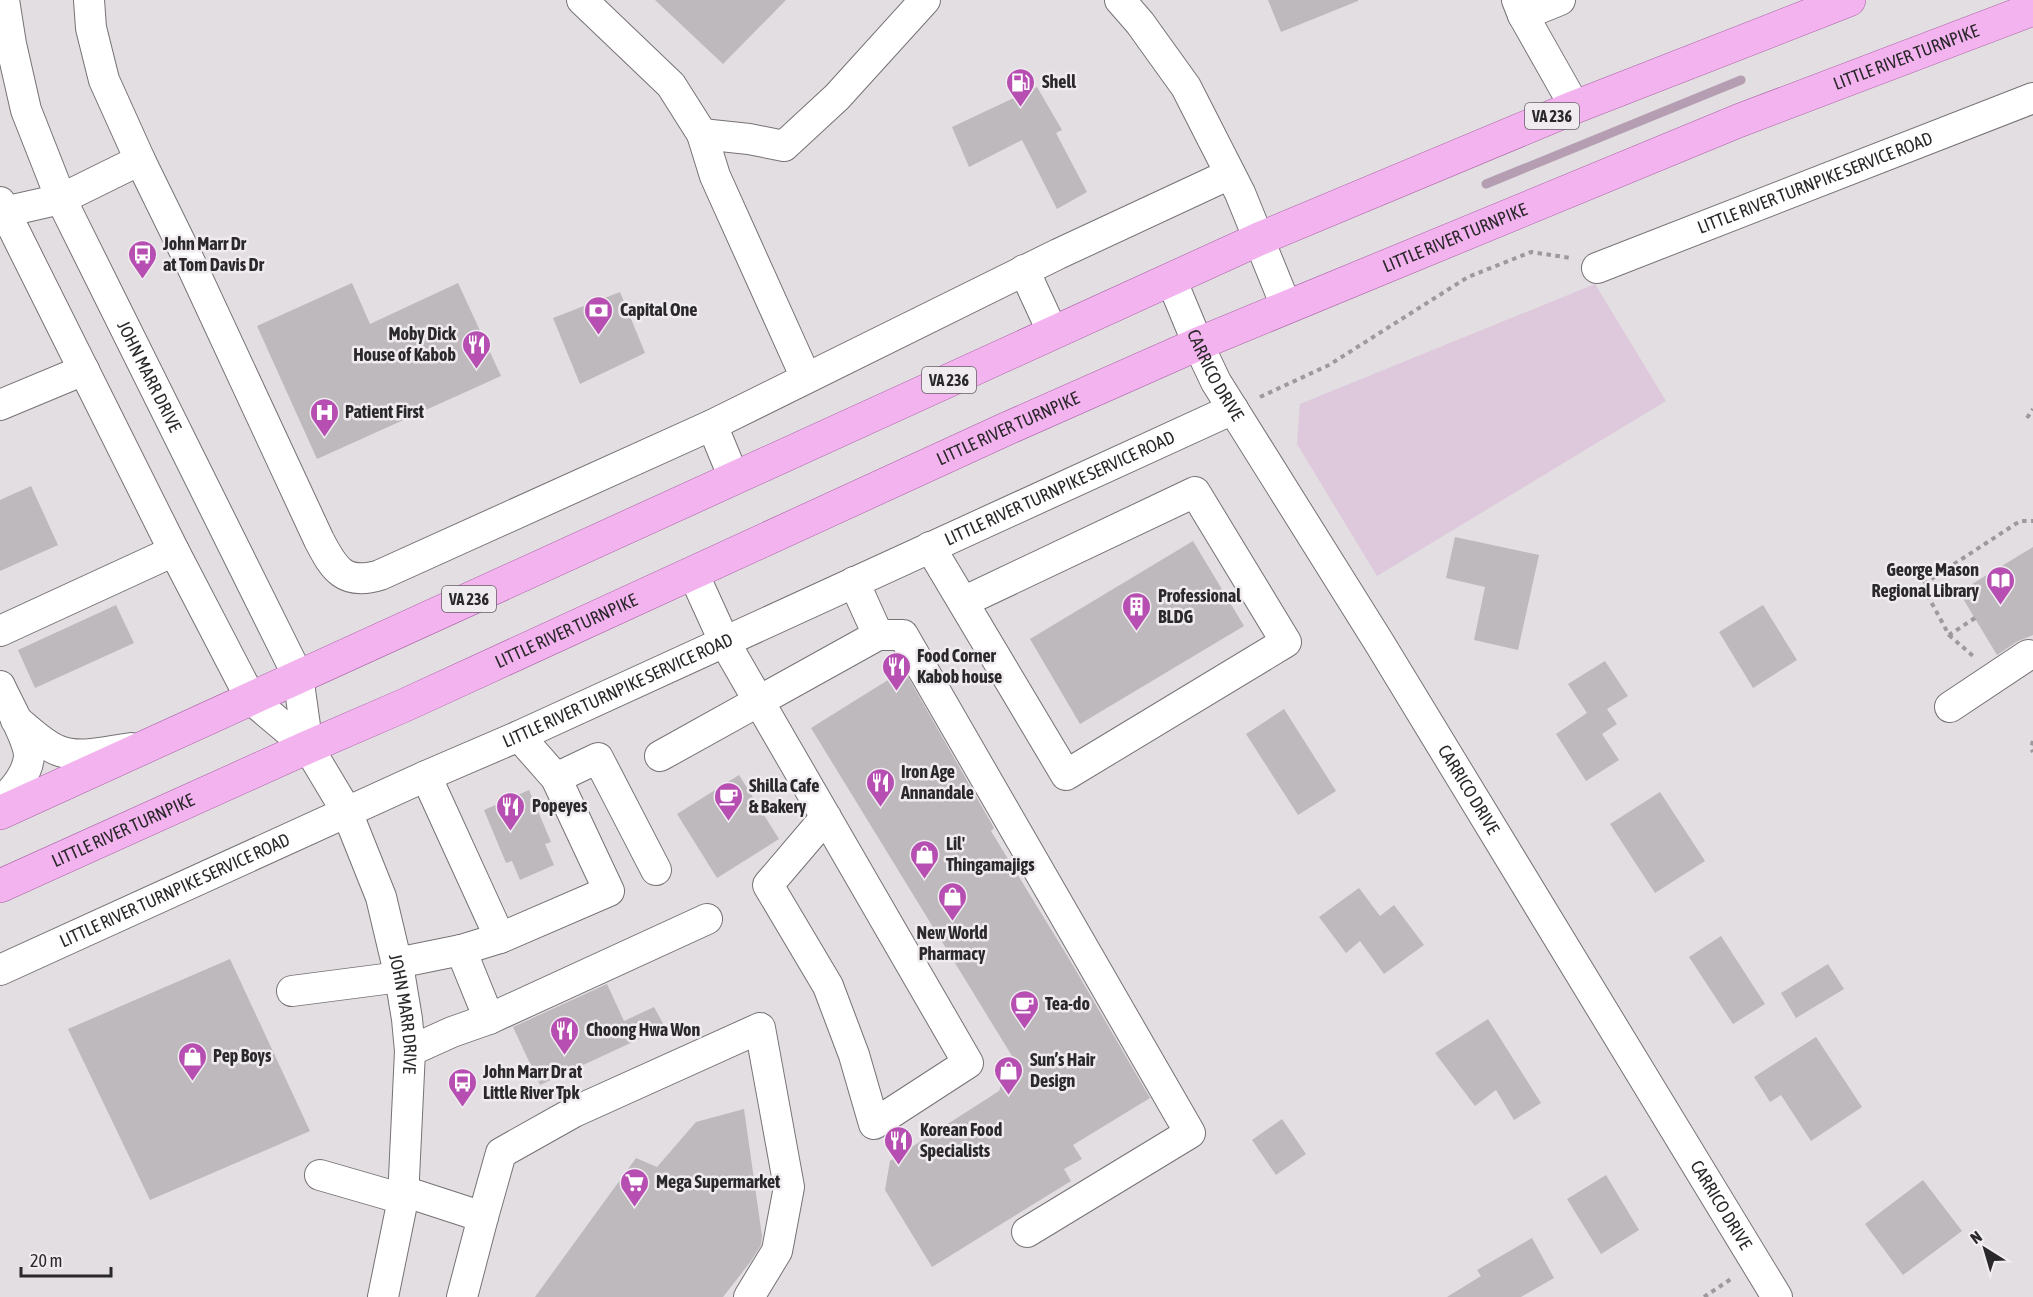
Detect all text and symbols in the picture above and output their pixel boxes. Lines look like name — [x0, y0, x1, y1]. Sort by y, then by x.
street label: LITTLE RIVER TURNPIKE — [1830, 19, 1982, 94]
fuel station icon: Shell — [1005, 66, 1037, 108]
place label: Shell — [1042, 71, 1076, 92]
road number: VA 236 — [1525, 103, 1579, 129]
street label: LITTLE RIVER TURNPIKE SERVICE ROAD — [1694, 127, 1935, 238]
street label: LITTLE RIVER TURNPIKE — [1380, 198, 1530, 277]
place label: John Marr Dr at Tom Davis Dr — [162, 233, 265, 275]
bus stop icon: John Marr Dr at Tom Davis Dr — [126, 238, 158, 280]
bank icon: Capital One — [583, 294, 615, 336]
place label: Capital One — [620, 299, 697, 320]
street label: JOHN MARR DRIVE — [113, 317, 186, 436]
place label: Moby Dick House of Kabob — [353, 323, 457, 365]
street label: CARRICO DRIVE — [1183, 326, 1249, 425]
restaurant icon: Moby Dick House of Kabob — [461, 328, 493, 370]
road number: VA 236 — [922, 367, 976, 393]
street label: LITTLE RIVER TURNPIKE — [933, 387, 1083, 469]
hospital icon: Patient First — [308, 396, 340, 438]
place label: Patient First — [345, 401, 425, 422]
street label: LITTLE RIVER TURNPIKE SERVICE ROAD — [941, 426, 1178, 550]
place label: George Mason Regional Library — [1871, 559, 1980, 601]
library icon: George Mason Regional Library — [1984, 564, 2016, 606]
place label: Professional BLDG — [1158, 585, 1241, 627]
road number: VA 236 — [442, 586, 496, 612]
street label: LITTLE RIVER TURNPIKE — [492, 589, 641, 672]
building icon: Professional BLDG — [1121, 590, 1153, 632]
street label: LITTLE RIVER TURNPIKE SERVICE ROAD — [499, 629, 736, 752]
place label: Food Corner Kabob house — [917, 645, 1002, 687]
restaurant icon: Food Corner Kabob house — [880, 650, 912, 692]
street label: CARRICO DRIVE — [1434, 741, 1504, 838]
place label: Iron Age Annandale — [900, 761, 974, 803]
restaurant icon: Iron Age Annandale — [864, 766, 896, 808]
place label: Shilla Cafe & Bakery — [749, 775, 819, 817]
cafe icon: Shilla Cafe & Bakery — [712, 780, 744, 822]
street label: LITTLE RIVER TURNPIKE — [48, 789, 198, 871]
restaurant icon: Popeyes — [495, 790, 527, 832]
place label: Popeyes — [532, 795, 588, 816]
street label: LITTLE RIVER TURNPIKE SERVICE ROAD — [56, 828, 293, 951]
place label: Lil' Thingamajigs — [946, 833, 1035, 875]
shop icon: Lil' Thingamajigs — [909, 838, 941, 880]
shop icon: New World Pharmacy — [936, 880, 968, 922]
place label: New World Pharmacy — [916, 922, 988, 964]
street label: JOHN MARR DRIVE — [385, 952, 421, 1075]
cafe icon: Tea-do — [1008, 988, 1040, 1030]
place label: Tea-do — [1045, 993, 1090, 1014]
restaurant icon: Choong Hwa Won — [549, 1014, 581, 1056]
place label: Choong Hwa Won — [586, 1019, 701, 1040]
shop icon: Pep Boys — [176, 1040, 208, 1082]
place label: Pep Boys — [213, 1045, 272, 1066]
place label: Sun’s Hair Design — [1030, 1049, 1096, 1091]
shop icon: Sun’s Hair Design — [993, 1054, 1025, 1096]
place label: John Marr Dr at Little River Tpk — [482, 1061, 583, 1103]
bus stop icon: John Marr Dr at Little River Tpk — [446, 1066, 478, 1108]
place label: Korean Food Specialists — [920, 1119, 1002, 1161]
restaurant icon: Korean Food Specialists — [883, 1124, 915, 1166]
street label: CARRICO DRIVE — [1686, 1156, 1757, 1253]
supermarket icon: Mega Supermarket — [619, 1166, 651, 1208]
place label: Mega Supermarket — [656, 1171, 781, 1192]
north arrow — [1955, 1219, 2015, 1279]
text: N — [1967, 1227, 1985, 1247]
scale bar — [21, 1240, 111, 1278]
text: 20 m — [30, 1250, 62, 1271]

